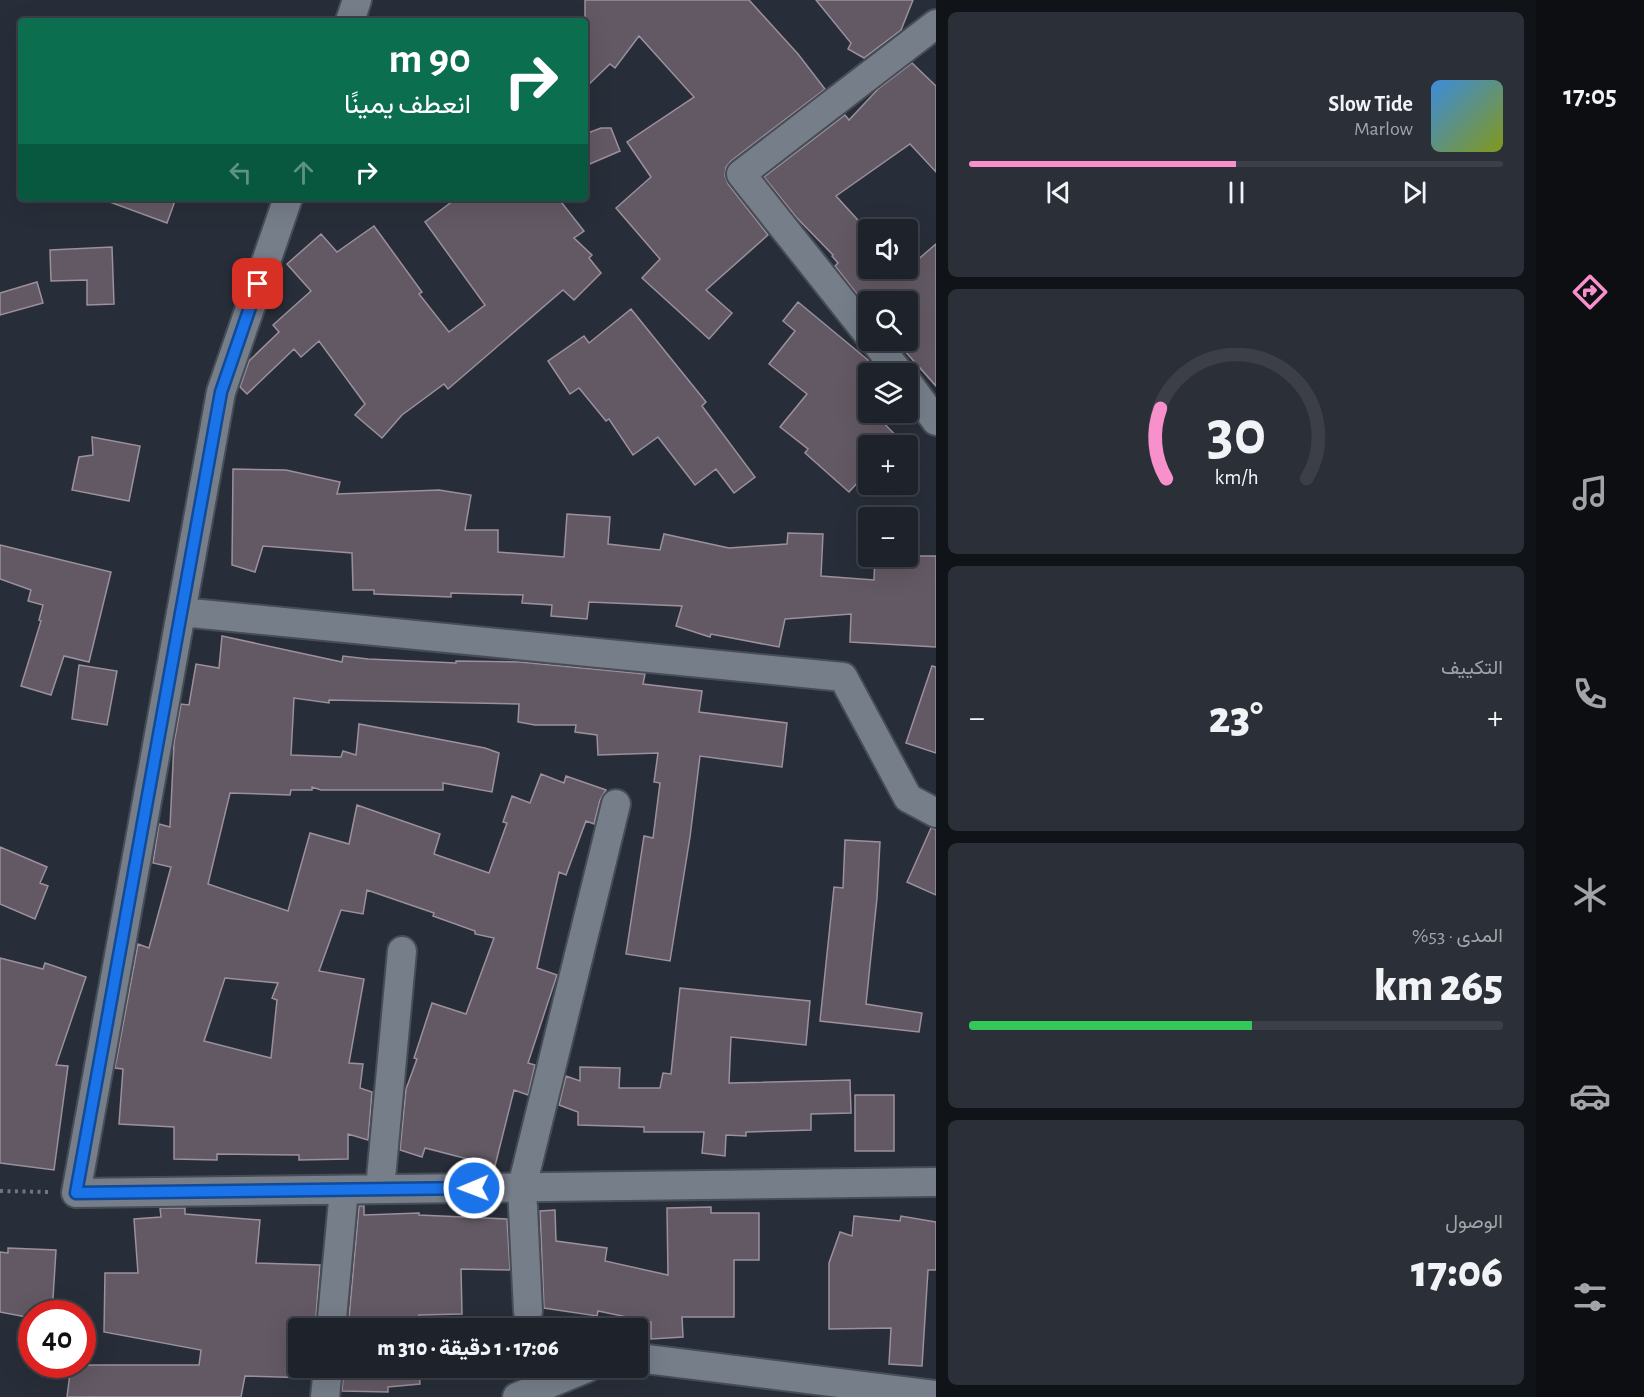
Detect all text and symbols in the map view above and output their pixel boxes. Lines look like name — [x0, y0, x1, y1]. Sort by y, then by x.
text: 90 m — [389, 38, 471, 80]
icon: right — [492, 42, 570, 120]
text: 17:05 — [1563, 82, 1617, 109]
text: انعطف يمينًا — [344, 91, 471, 118]
text: Slow Tide — [1328, 93, 1413, 115]
text: Marlow — [1354, 119, 1413, 139]
icon: left — [224, 156, 257, 189]
icon: ahead — [287, 156, 320, 189]
icon: right — [350, 156, 383, 189]
icon: previous — [1042, 176, 1075, 209]
icon: pause — [1220, 176, 1253, 209]
icon: next — [1398, 176, 1431, 209]
map controls — [858, 219, 918, 567]
button: sound — [858, 219, 918, 279]
pin — [232, 258, 283, 309]
icon: arrive — [241, 267, 274, 300]
icon: directions — [1569, 271, 1611, 313]
button: search — [858, 291, 918, 351]
button: layers — [858, 363, 918, 423]
text: 30 — [1206, 403, 1266, 465]
button: + — [858, 435, 918, 495]
text: km/h — [1214, 467, 1258, 488]
icon: music — [1569, 472, 1611, 514]
button: − — [858, 507, 918, 567]
text: التكييف — [1441, 658, 1503, 678]
icon: phone — [1569, 673, 1611, 715]
text: 23° — [1209, 696, 1263, 741]
text: − — [969, 702, 985, 735]
text: + — [1487, 702, 1503, 735]
icon: climate — [1569, 874, 1611, 916]
text: المدى · 53% — [1412, 926, 1503, 946]
text: 265 km — [1374, 964, 1503, 1009]
icon: car — [1569, 1075, 1611, 1117]
position arrow — [442, 1156, 506, 1220]
text: الوصول — [1445, 1212, 1503, 1232]
text: 17:06 — [1411, 1250, 1503, 1295]
icon: filters — [1569, 1276, 1611, 1318]
speed limit sign: 40 — [18, 1300, 96, 1378]
text: 17:06 · 1 دقيقة · 310 m — [377, 1337, 559, 1359]

